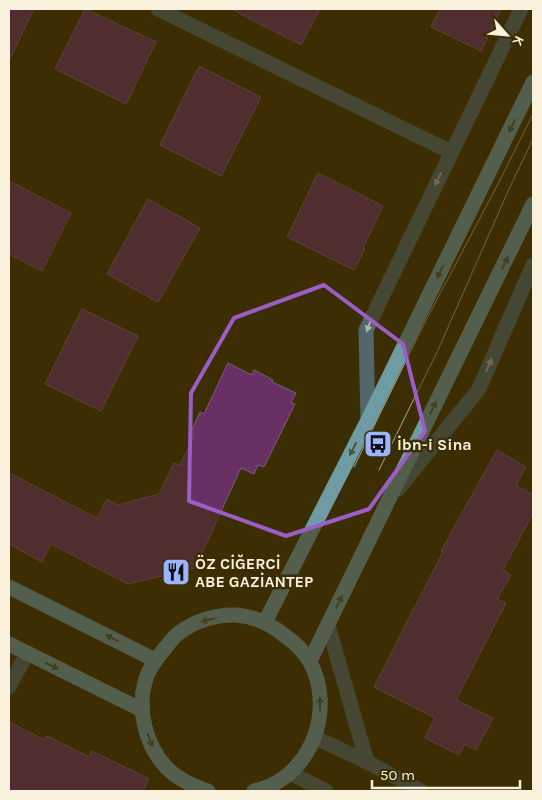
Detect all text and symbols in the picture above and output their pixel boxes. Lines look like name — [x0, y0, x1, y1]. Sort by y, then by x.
north arrow — [482, 10, 532, 60]
text: K — [508, 33, 528, 49]
one-way arrow — [508, 119, 516, 133]
one-way arrow — [434, 172, 442, 186]
one-way arrow — [500, 255, 509, 270]
one-way arrow — [436, 265, 444, 279]
one-way arrow — [365, 318, 373, 333]
one-way arrow — [486, 358, 494, 372]
one-way arrow — [429, 401, 437, 416]
bus stop icon: İbn-i Sina — [363, 429, 393, 459]
place label: İbn-i Sina — [397, 435, 472, 454]
one-way arrow — [349, 442, 357, 457]
place label: ÖZ CİĞERCİ ABE GAZİANTEP — [195, 554, 313, 591]
restaurant icon: ÖZ CİĞERCİ ABE GAZİANTEP — [161, 557, 191, 587]
one-way arrow — [335, 595, 343, 609]
one-way arrow — [201, 616, 216, 624]
one-way arrow — [105, 634, 119, 642]
one-way arrow — [45, 662, 59, 670]
one-way arrow — [316, 696, 324, 712]
one-way arrow — [147, 733, 155, 747]
scale bar — [372, 758, 520, 790]
text: 50 m — [380, 766, 415, 784]

